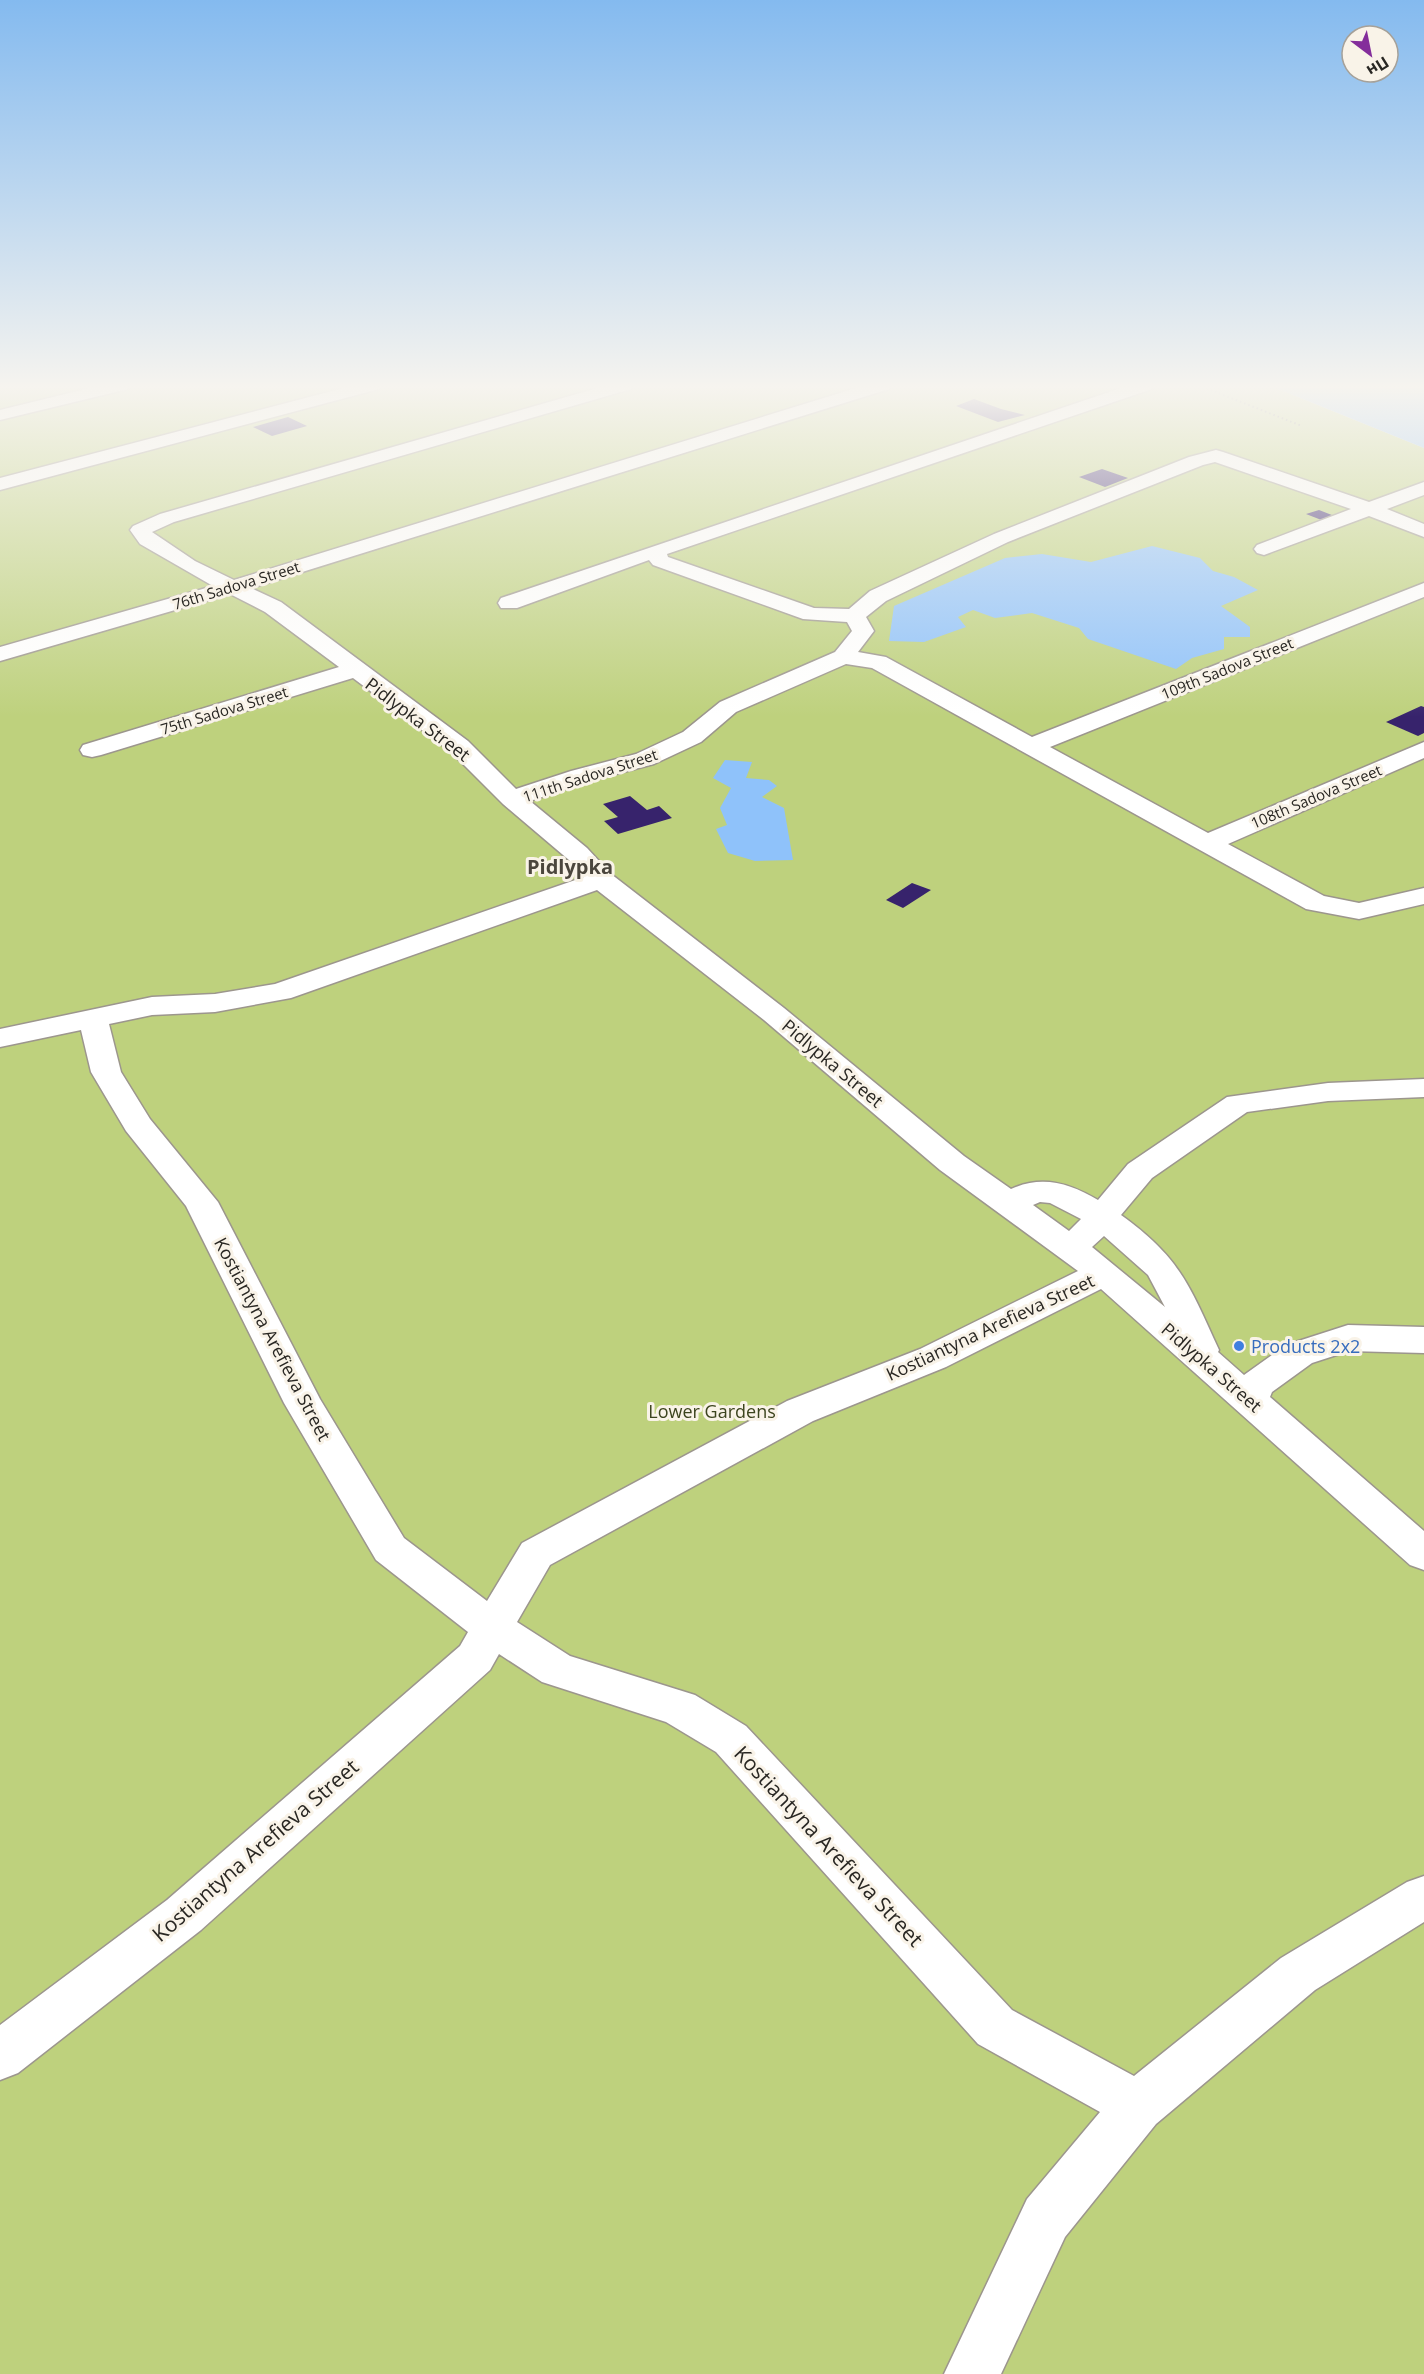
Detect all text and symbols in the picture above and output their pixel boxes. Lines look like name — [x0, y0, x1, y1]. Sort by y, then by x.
north arrow — [1340, 24, 1400, 84]
text: Пн — [1363, 51, 1393, 82]
street label: 76th Sadova Street — [170, 556, 302, 614]
street label: 109th Sadova Street — [1158, 632, 1296, 704]
street label: Pidlypka Street — [361, 672, 475, 766]
street label: 75th Sadova Street — [158, 681, 290, 739]
street label: 111th Sadova Street — [520, 744, 660, 806]
street label: 108th Sadova Street — [1247, 759, 1385, 833]
district label: Pidlypka — [527, 853, 613, 880]
street label: Pidlypka Street — [777, 1014, 889, 1112]
street label: Kostiantyna Arefieva Street — [209, 1233, 337, 1445]
street label: Kostiantyna Arefieva Street — [882, 1268, 1098, 1386]
street label: Pidlypka Street — [1157, 1317, 1267, 1417]
place label: Products 2x2 — [1251, 1334, 1360, 1358]
marker: Products 2x2 — [1232, 1339, 1246, 1353]
park label: Lower Gardens — [648, 1399, 776, 1423]
street label: Kostiantyna Arefieva Street — [728, 1740, 930, 1952]
street label: Kostiantyna Arefieva Street — [146, 1753, 364, 1947]

